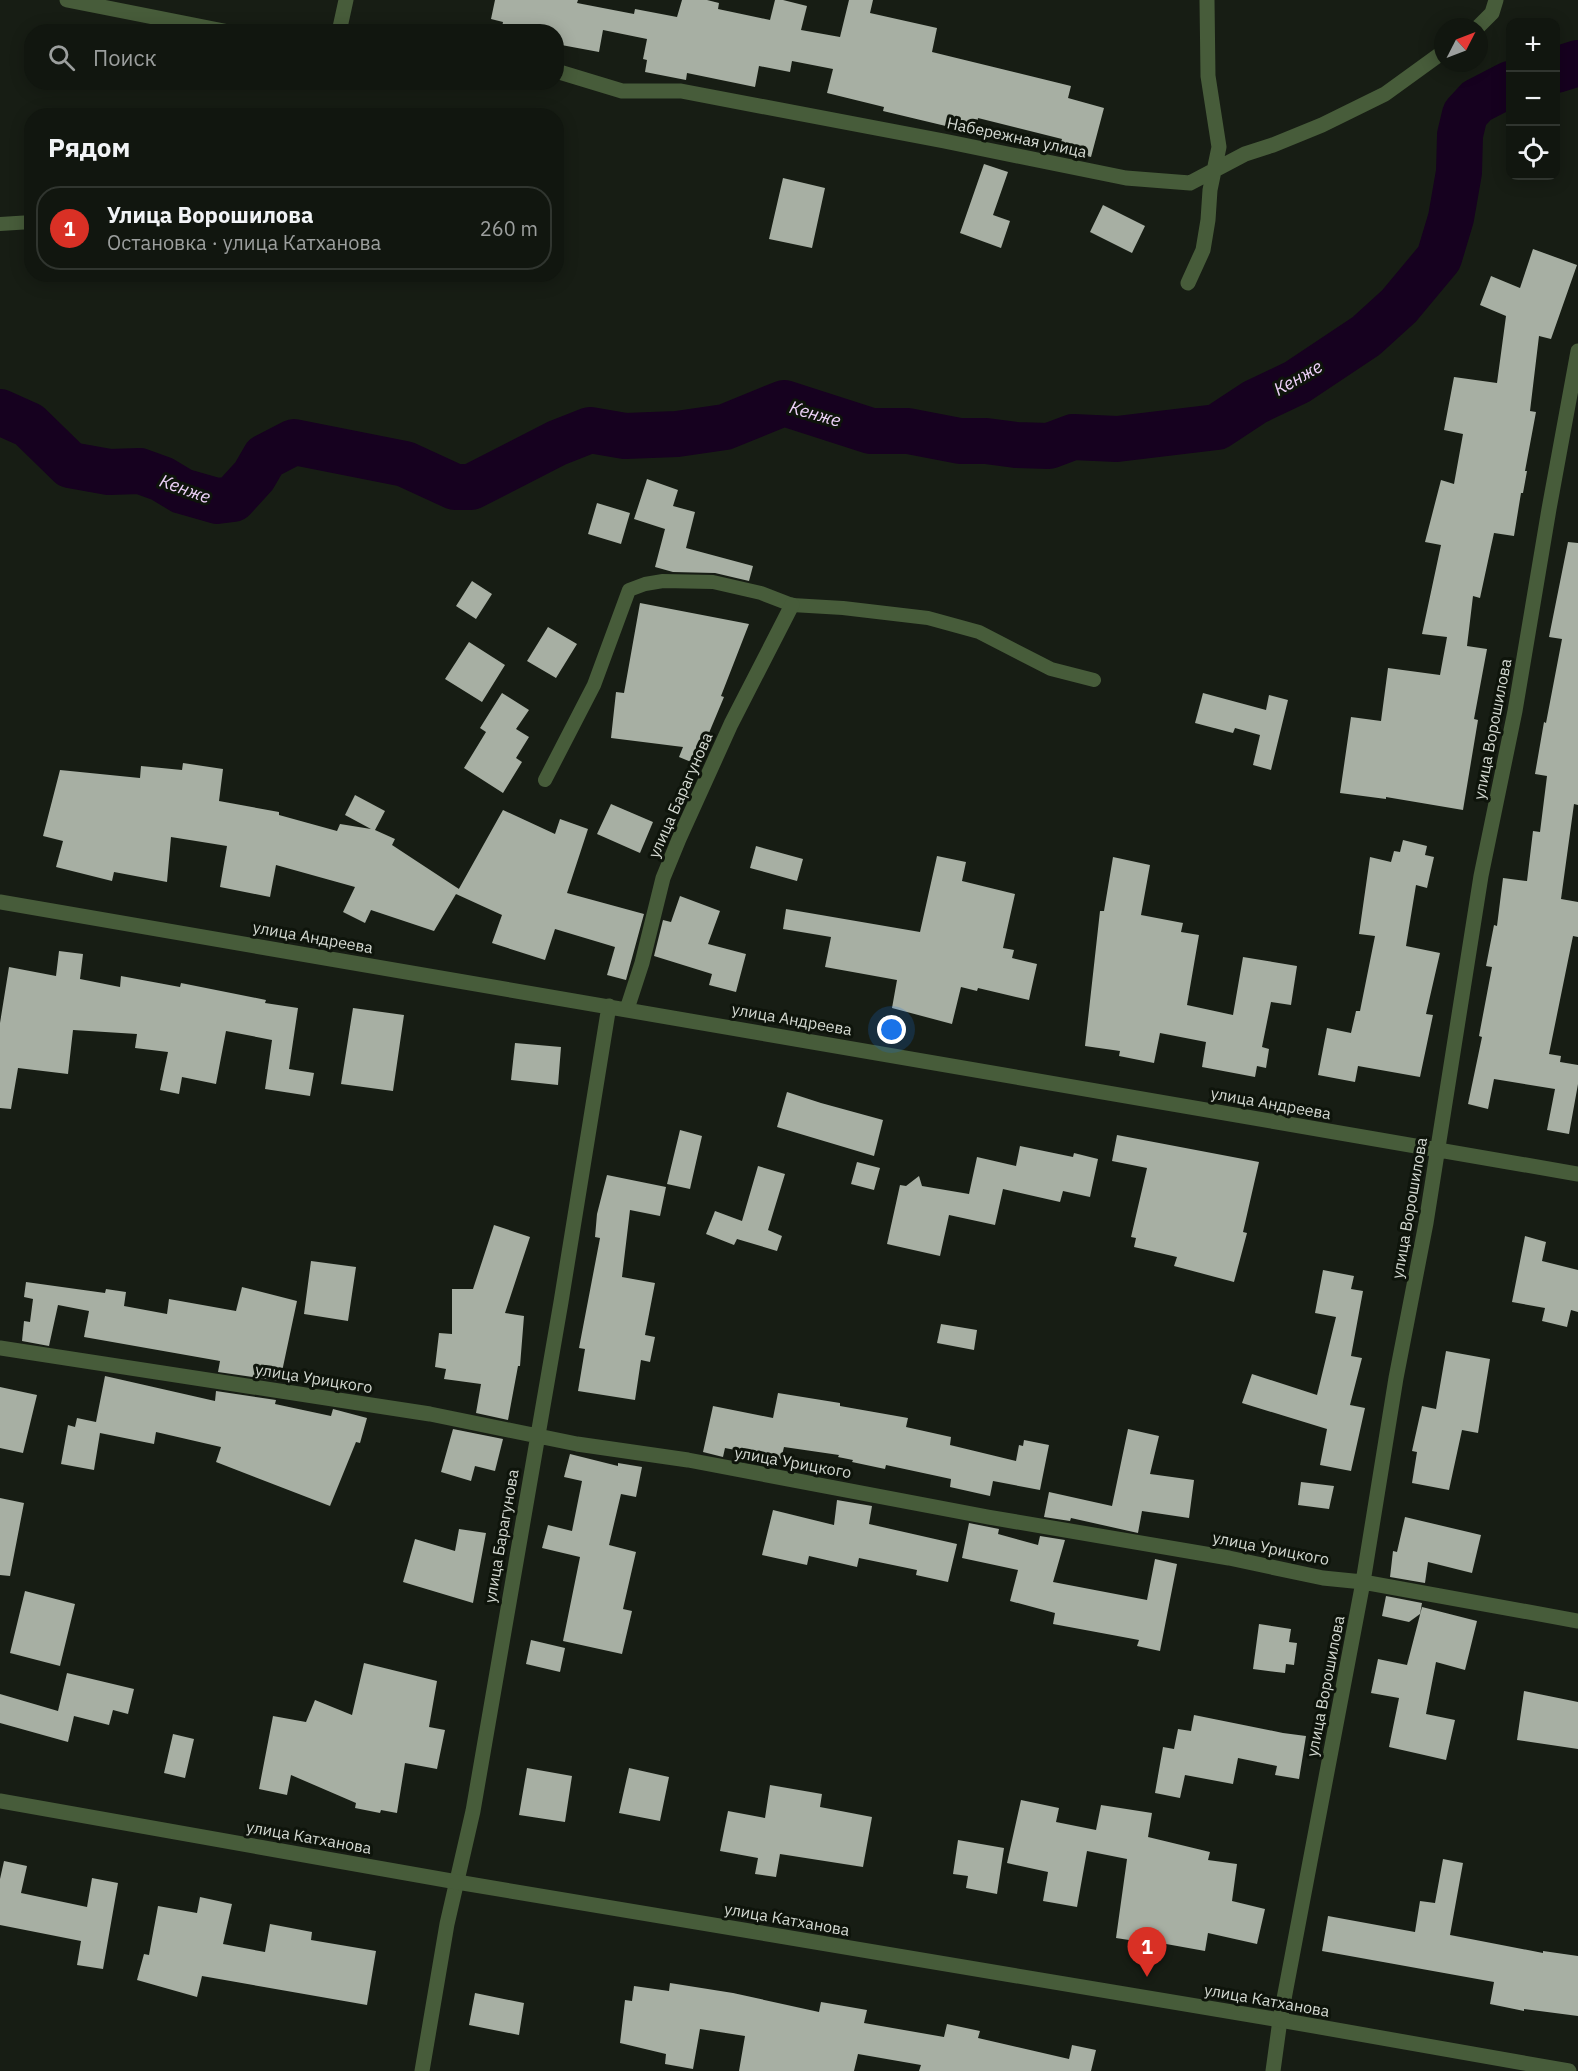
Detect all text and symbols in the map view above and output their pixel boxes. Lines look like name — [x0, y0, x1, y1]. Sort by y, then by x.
north arrow — [1434, 18, 1488, 72]
map controls — [1506, 18, 1560, 180]
button: + — [1506, 18, 1560, 72]
search box — [24, 24, 564, 90]
icon: search — [45, 41, 78, 74]
text: Поиск — [93, 43, 157, 72]
button: − — [1506, 72, 1560, 126]
street label: Набережная улица — [945, 112, 1089, 162]
button: locate — [1506, 126, 1560, 180]
text: Рядом — [48, 130, 130, 164]
text: Улица Ворошилова — [107, 200, 313, 229]
text: 1 — [64, 215, 76, 242]
text: 260 m — [480, 215, 538, 242]
text: Остановка · улица Катханова — [107, 229, 381, 256]
water label: Кенже — [1269, 354, 1326, 401]
water label: Кенже — [787, 395, 844, 432]
water label: Кенже — [157, 469, 214, 508]
street label: улица Ворошилова — [1469, 656, 1516, 801]
street label: улица Барагунова — [643, 729, 717, 861]
street label: улица Андреева — [251, 917, 375, 957]
street label: улица Андреева — [730, 999, 854, 1039]
your location — [877, 1015, 906, 1044]
street label: улица Андреева — [1209, 1083, 1333, 1123]
street label: улица Ворошилова — [1387, 1135, 1431, 1280]
street label: улица Урицкого — [254, 1359, 374, 1397]
street label: улица Урицкого — [733, 1442, 853, 1482]
street label: улица Барагунова — [479, 1467, 523, 1604]
street label: улица Урицкого — [1211, 1527, 1331, 1569]
street label: улица Ворошилова — [1302, 1613, 1349, 1758]
street label: улица Катханова — [245, 1816, 374, 1858]
street label: улица Катханова — [723, 1898, 852, 1940]
pin: 1 — [1128, 1928, 1166, 1977]
street label: улица Катханова — [1203, 1979, 1332, 2021]

